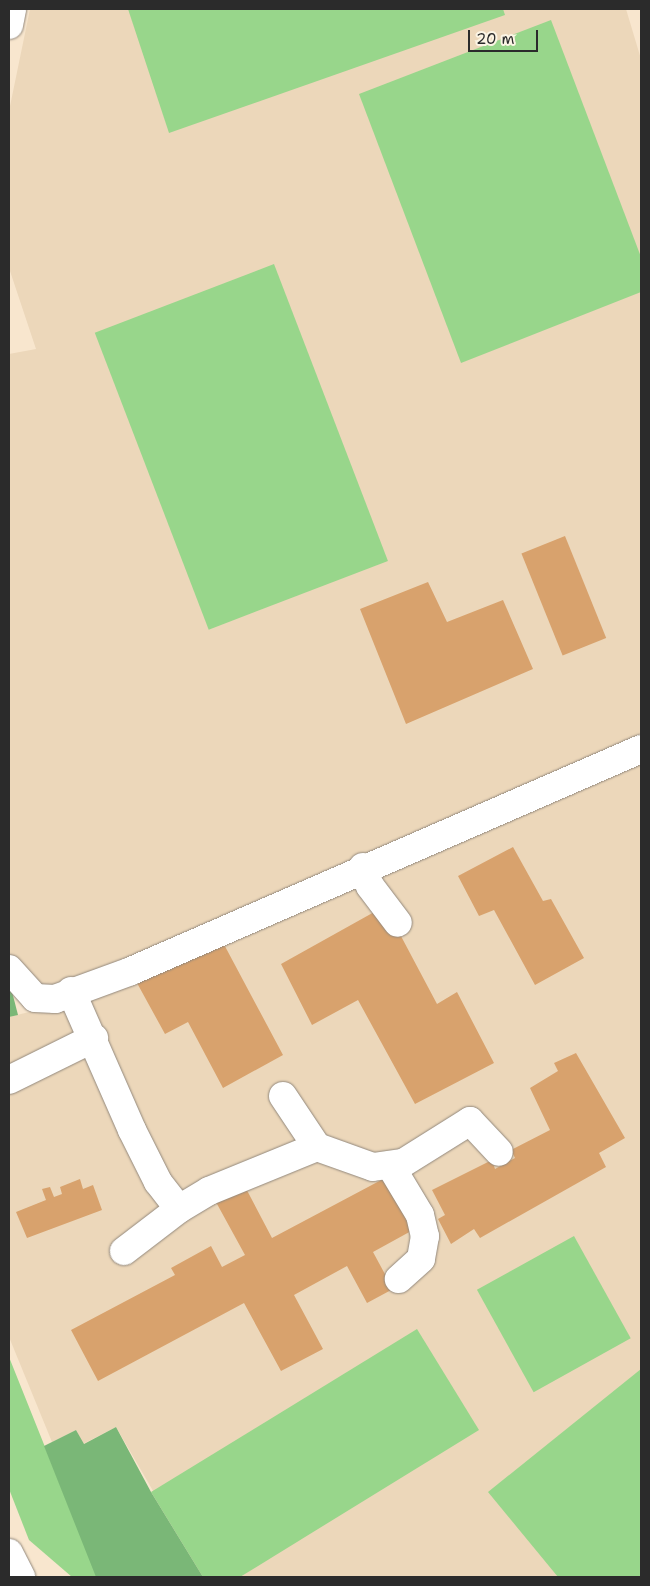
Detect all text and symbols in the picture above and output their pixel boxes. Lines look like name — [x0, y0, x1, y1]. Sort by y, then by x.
scale bar — [470, 20, 540, 52]
text: 20 m — [476, 29, 515, 49]

